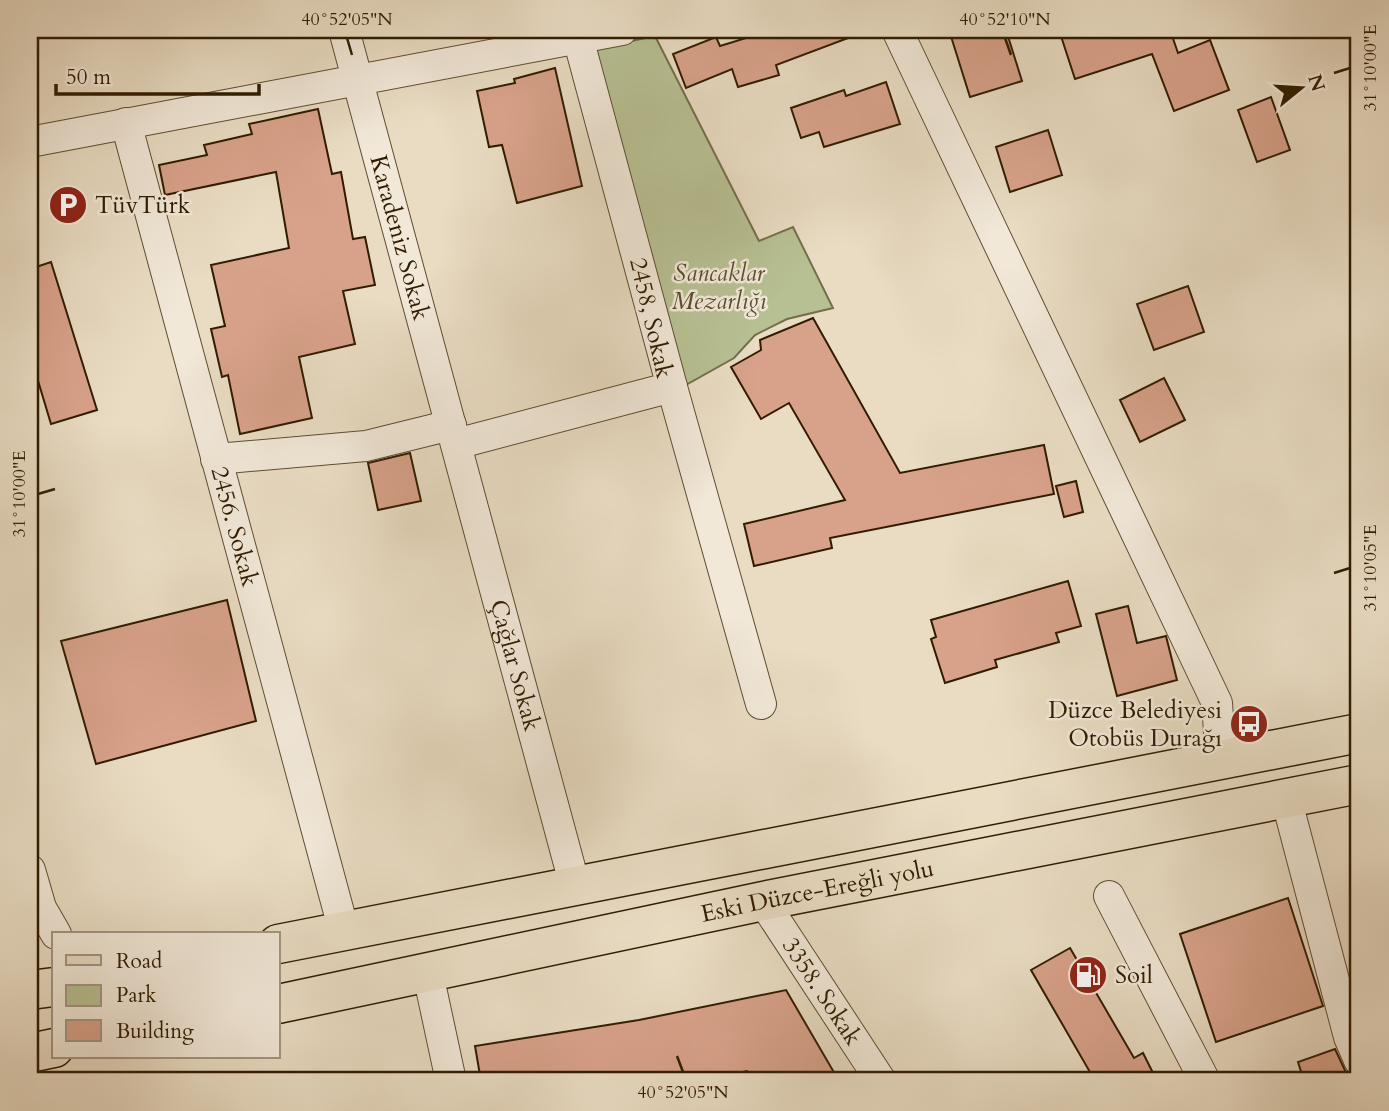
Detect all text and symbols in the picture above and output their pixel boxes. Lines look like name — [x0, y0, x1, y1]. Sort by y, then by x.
text: 40°52'05"N — [301, 7, 393, 32]
text: 40°52'10"N — [959, 7, 1051, 32]
text: 31°10'00"E — [1358, 24, 1383, 112]
scale bar — [56, 52, 259, 96]
north arrow — [1266, 52, 1336, 122]
text: 50 m — [66, 63, 111, 92]
text: N — [1301, 71, 1331, 95]
street label: Karadeniz Sokak — [362, 151, 438, 324]
parking icon: TüvTürk — [47, 184, 89, 226]
place label: TüvTürk — [95, 189, 190, 222]
street label: 2458, Sokak — [621, 254, 681, 382]
park label: Sancaklar Mezarlığı — [672, 257, 767, 318]
text: 31°10'00"E — [7, 450, 32, 538]
street label: 2456. Sokak — [203, 463, 267, 590]
text: 31°10'05"E — [1358, 524, 1383, 612]
street label: Çağlar Sokak — [482, 596, 549, 735]
place label: Düzce Belediyesi Otobüs Durağı — [1048, 694, 1222, 755]
bus stop icon: Düzce Belediyesi Otobüs Durağı — [1228, 703, 1270, 745]
street label: Eski Düzce-Ereğli yolu — [698, 851, 937, 930]
street label: 3358. Sokak — [775, 931, 870, 1052]
legend — [52, 932, 280, 1058]
text: Road — [116, 947, 162, 976]
fuel station icon: Soil — [1067, 954, 1109, 996]
place label: Soil — [1115, 959, 1153, 992]
text: Park — [116, 981, 157, 1010]
text: Building — [116, 1017, 194, 1046]
text: 40°52'05"N — [637, 1080, 729, 1105]

